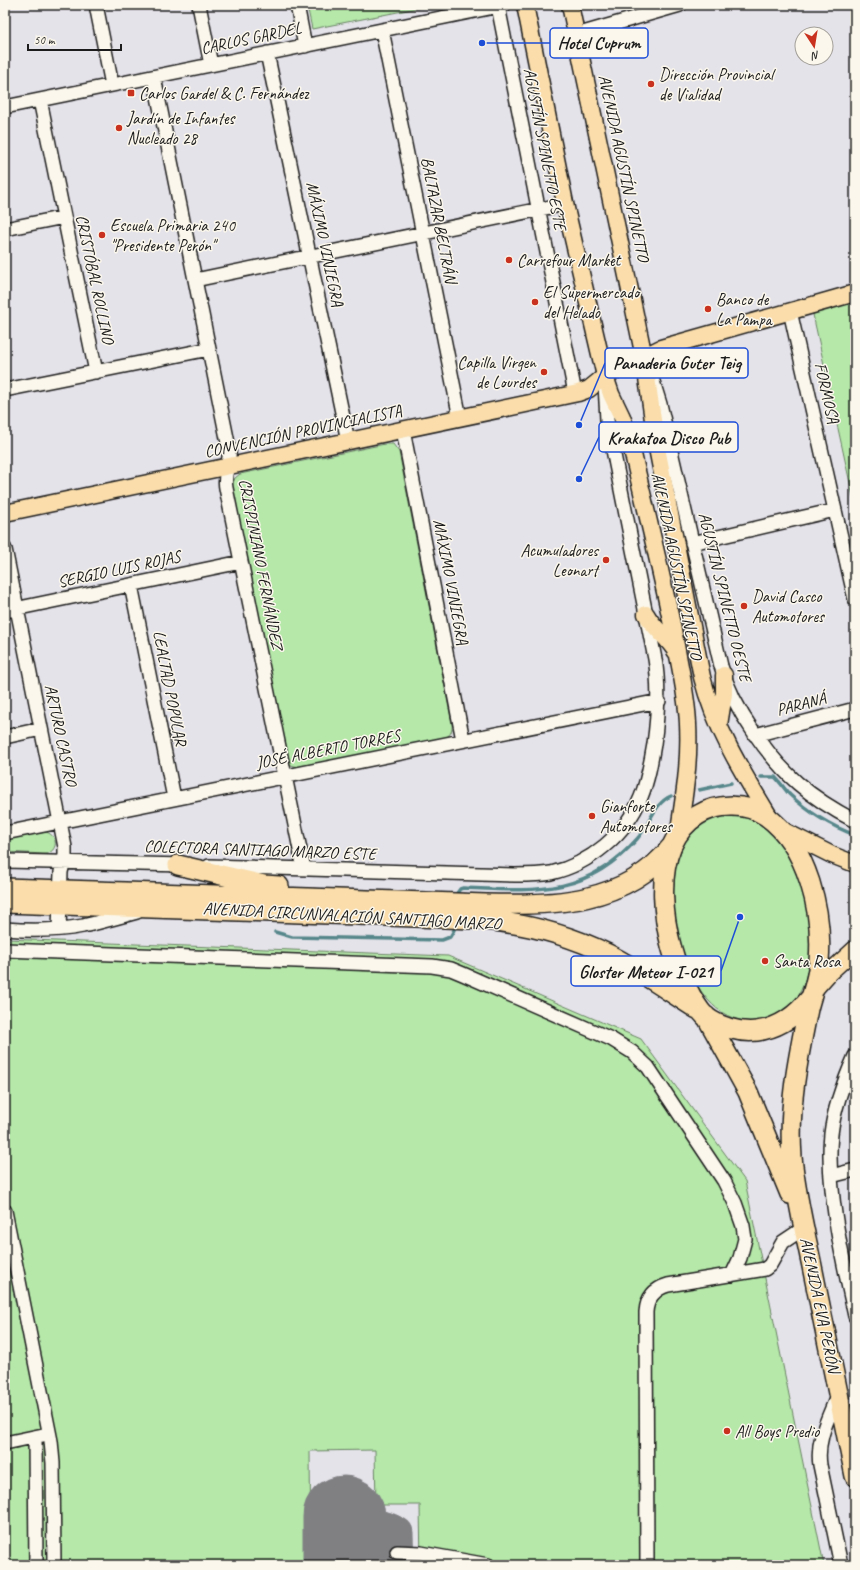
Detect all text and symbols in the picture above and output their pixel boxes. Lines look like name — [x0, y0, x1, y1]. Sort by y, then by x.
street label: CARLOS GARDEL — [199, 17, 304, 59]
scale bar — [28, 26, 121, 52]
north arrow — [794, 26, 834, 66]
callout: Hotel Cuprum — [550, 28, 648, 58]
text: 50 m — [34, 32, 56, 48]
text: Hotel Cuprum — [558, 32, 641, 54]
text: N — [809, 48, 821, 64]
place label: Dirección Provincial de Vialidad — [659, 64, 776, 105]
street label: AGUSTÍN SPINETTO ESTE — [519, 66, 572, 234]
street label: AVENIDA AGUSTÍN SPINETTO — [594, 72, 655, 265]
marker: Dirección Provincial de Vialidad — [646, 79, 656, 89]
place label: Carlos Gardel & C. Fernández — [139, 83, 310, 104]
marker: Carlos Gardel & C. Fernández — [126, 88, 136, 98]
place label: Jardín de Infantes Nucleado 28 — [126, 108, 237, 149]
marker: Jardín de Infantes Nucleado 28 — [114, 123, 124, 133]
street label: BALTAZAR BELTRÁN — [416, 155, 463, 288]
street label: MÁXIMO VINIEGRA — [301, 179, 350, 309]
street label: CRISTÓBAL ROLLINO — [71, 212, 120, 348]
place label: Escuela Primaria 240 "Presidente Perón" — [110, 215, 236, 256]
marker: Escuela Primaria 240 "Presidente Perón" — [97, 230, 107, 240]
place label: Carrefour Market — [517, 250, 623, 271]
marker: Carrefour Market — [504, 255, 514, 265]
place label: El Supermercado del Helado — [543, 282, 641, 323]
place label: Banco de La Pampa — [716, 289, 774, 330]
marker: El Supermercado del Helado — [530, 297, 540, 307]
marker: Banco de La Pampa — [703, 304, 713, 314]
callout: Panaderia Guter Teig — [605, 348, 748, 378]
place label: Capilla Virgen de Lourdes — [457, 352, 538, 393]
text: Panaderia Guter Teig — [613, 352, 742, 374]
street label: FORMOSA — [810, 360, 844, 426]
marker: Capilla Virgen de Lourdes — [539, 367, 549, 377]
street label: CONVENCIÓN PROVINCIALISTA — [202, 399, 404, 462]
callout: Krakatoa Disco Pub — [599, 422, 738, 452]
text: Krakatoa Disco Pub — [607, 427, 733, 449]
street label: AVENIDA AGUSTÍN SPINETTO — [647, 470, 708, 663]
street label: CRISPINIANO FERNÁNDEZ — [234, 477, 289, 654]
street label: AGUSTÍN SPINETTO OESTE — [694, 510, 758, 686]
street label: MÁXIMO VINIEGRA — [429, 517, 475, 647]
place label: Acumuladores Leonart — [520, 540, 600, 581]
street label: SERGIO LUIS ROJAS — [56, 545, 185, 592]
marker: Acumuladores Leonart — [601, 555, 611, 565]
place label: David Casco Automotores — [752, 586, 825, 627]
marker: David Casco Automotores — [739, 601, 749, 611]
street label: LEALTAD POPULAR — [149, 629, 192, 749]
street label: ARTURO CASTRO — [40, 682, 82, 789]
street label: PARANÁ — [774, 686, 830, 720]
street label: JOSÉ ALBERTO TORRES — [253, 723, 405, 773]
place label: Gianforte Automotores — [600, 796, 673, 837]
marker: Gianforte Automotores — [587, 811, 597, 821]
street label: COLECTORA SANTIAGO MARZO ESTE — [144, 835, 379, 865]
street label: AVENIDA CIRCUNVALACIÓN SANTIAGO MARZO — [202, 897, 503, 934]
place label: Santa Rosa — [773, 951, 842, 972]
callout: Gloster Meteor I-021 — [571, 956, 721, 986]
marker: Santa Rosa — [760, 956, 770, 966]
text: Gloster Meteor I-021 — [579, 961, 715, 983]
street label: AVENIDA EVA PERÓN — [795, 1235, 846, 1377]
place label: All Boys Predio — [735, 1421, 820, 1442]
marker: All Boys Predio — [722, 1426, 732, 1436]

